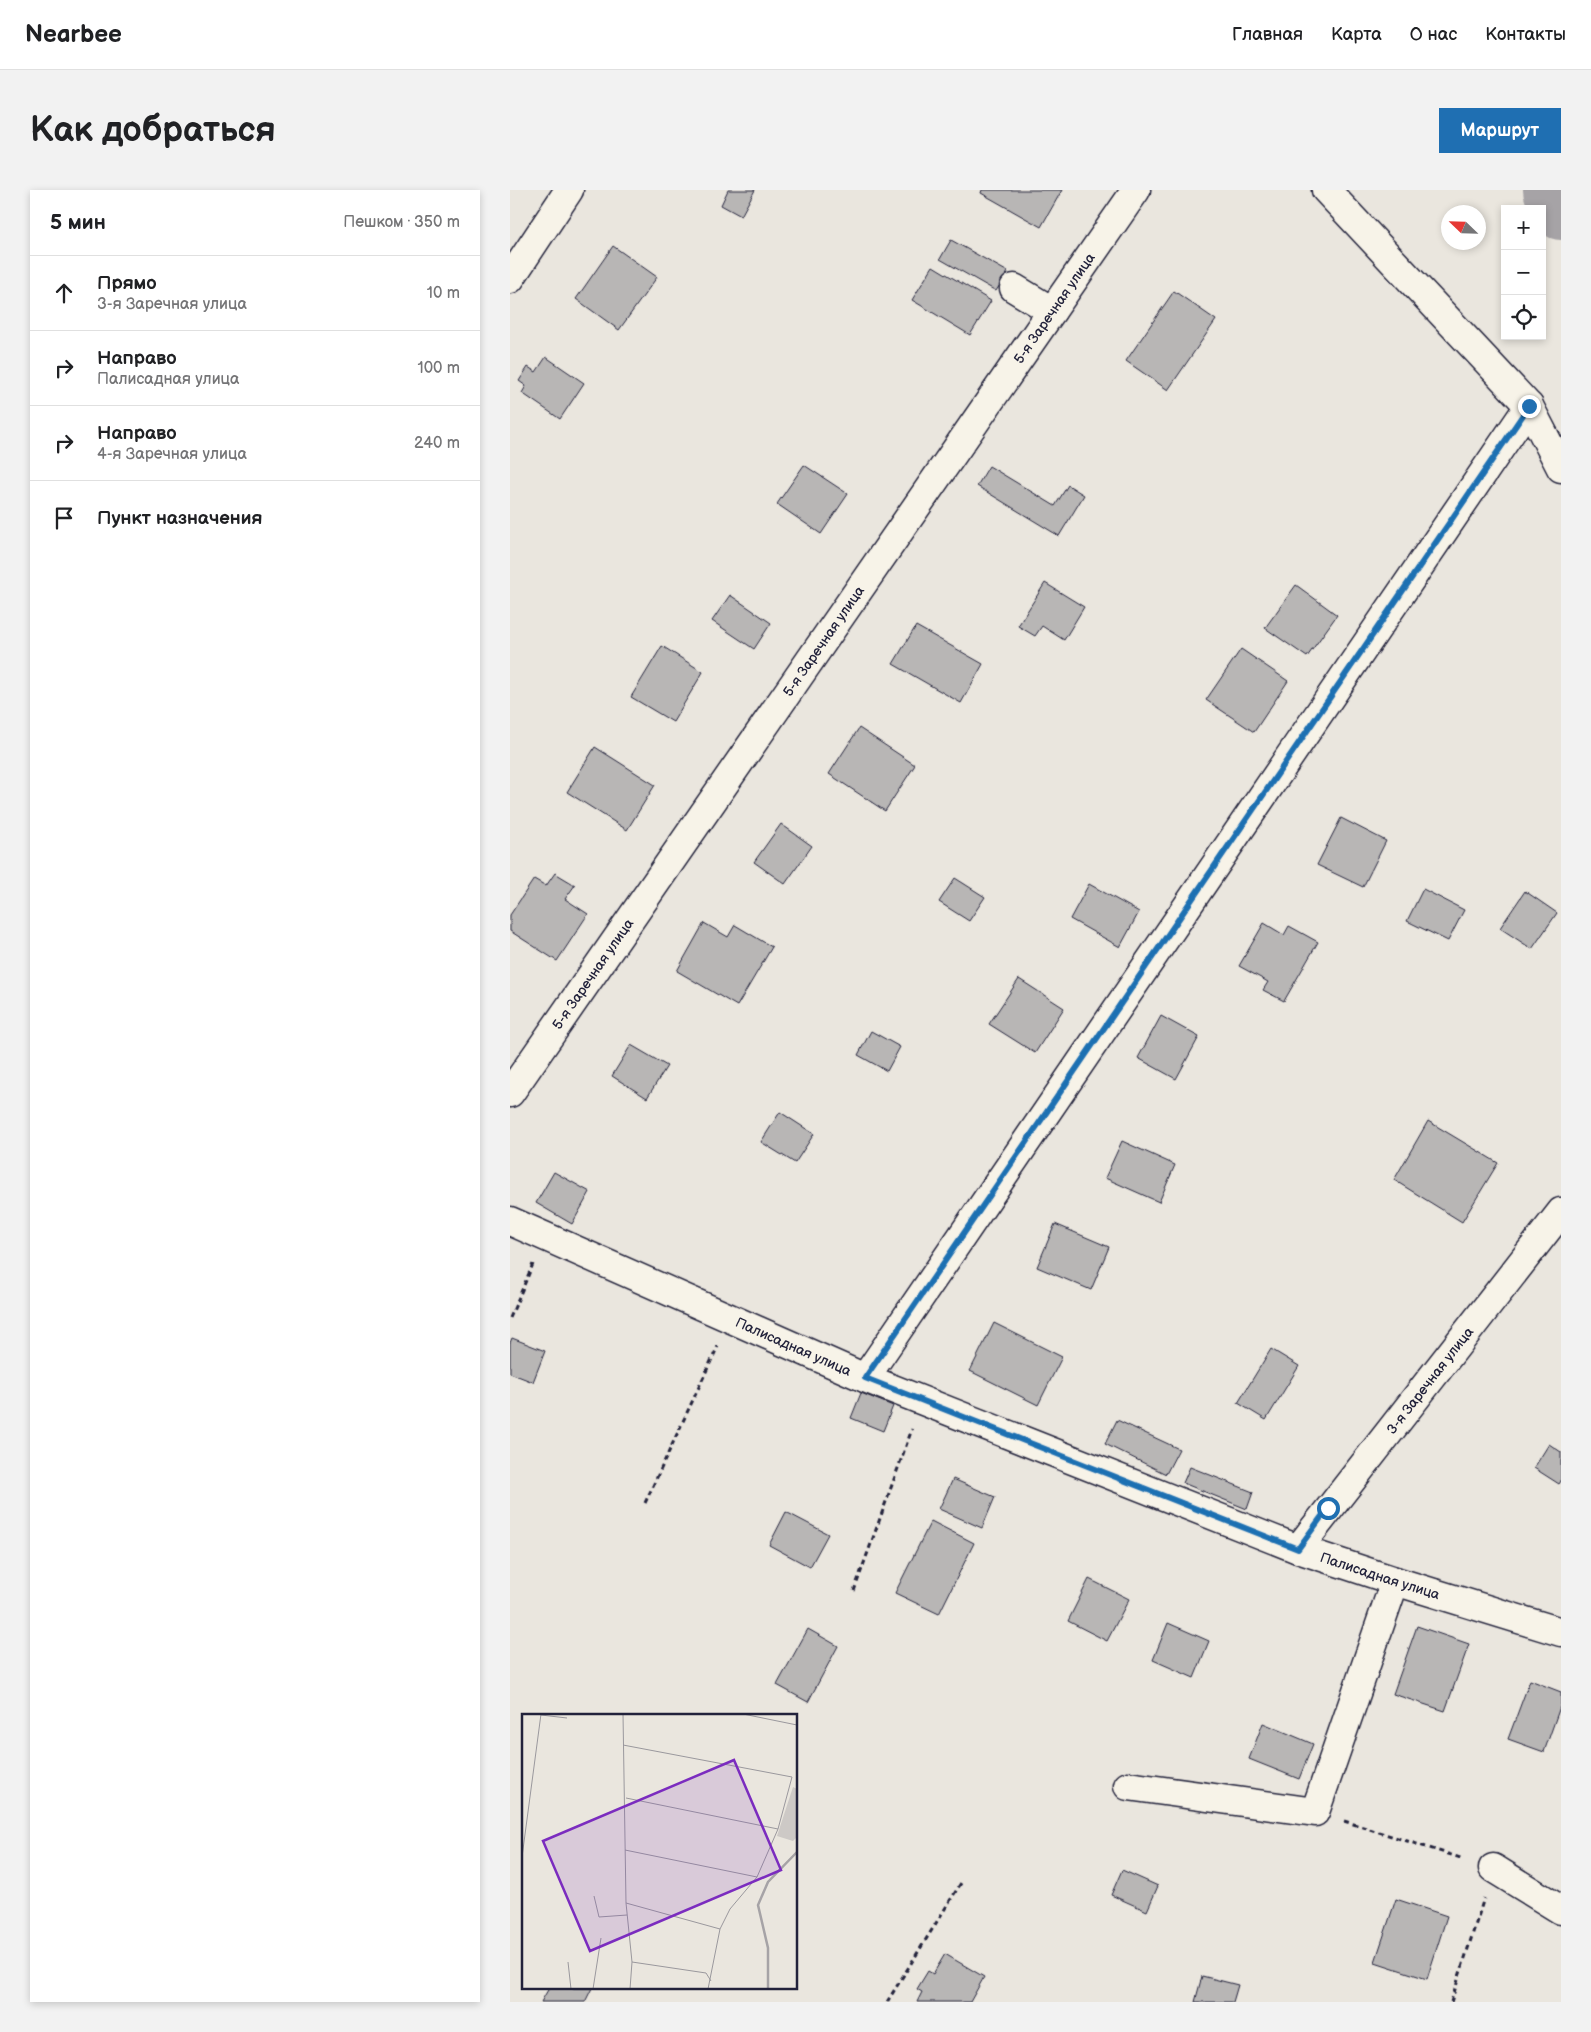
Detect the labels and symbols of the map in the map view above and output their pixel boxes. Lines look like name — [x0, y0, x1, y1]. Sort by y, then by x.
north arrow — [1441, 205, 1486, 250]
street label: 5-я Заречная улица — [1010, 249, 1099, 367]
route end — [1518, 395, 1541, 418]
street label: 5-я Заречная улица — [779, 582, 868, 700]
street label: 5-я Заречная улица — [548, 915, 637, 1032]
street label: Палисадная улица — [733, 1313, 855, 1380]
street label: 3-я Заречная улица — [1383, 1323, 1477, 1437]
route start — [1317, 1497, 1340, 1520]
street label: Палисадная улица — [1318, 1548, 1443, 1603]
inset map — [522, 1714, 798, 1990]

